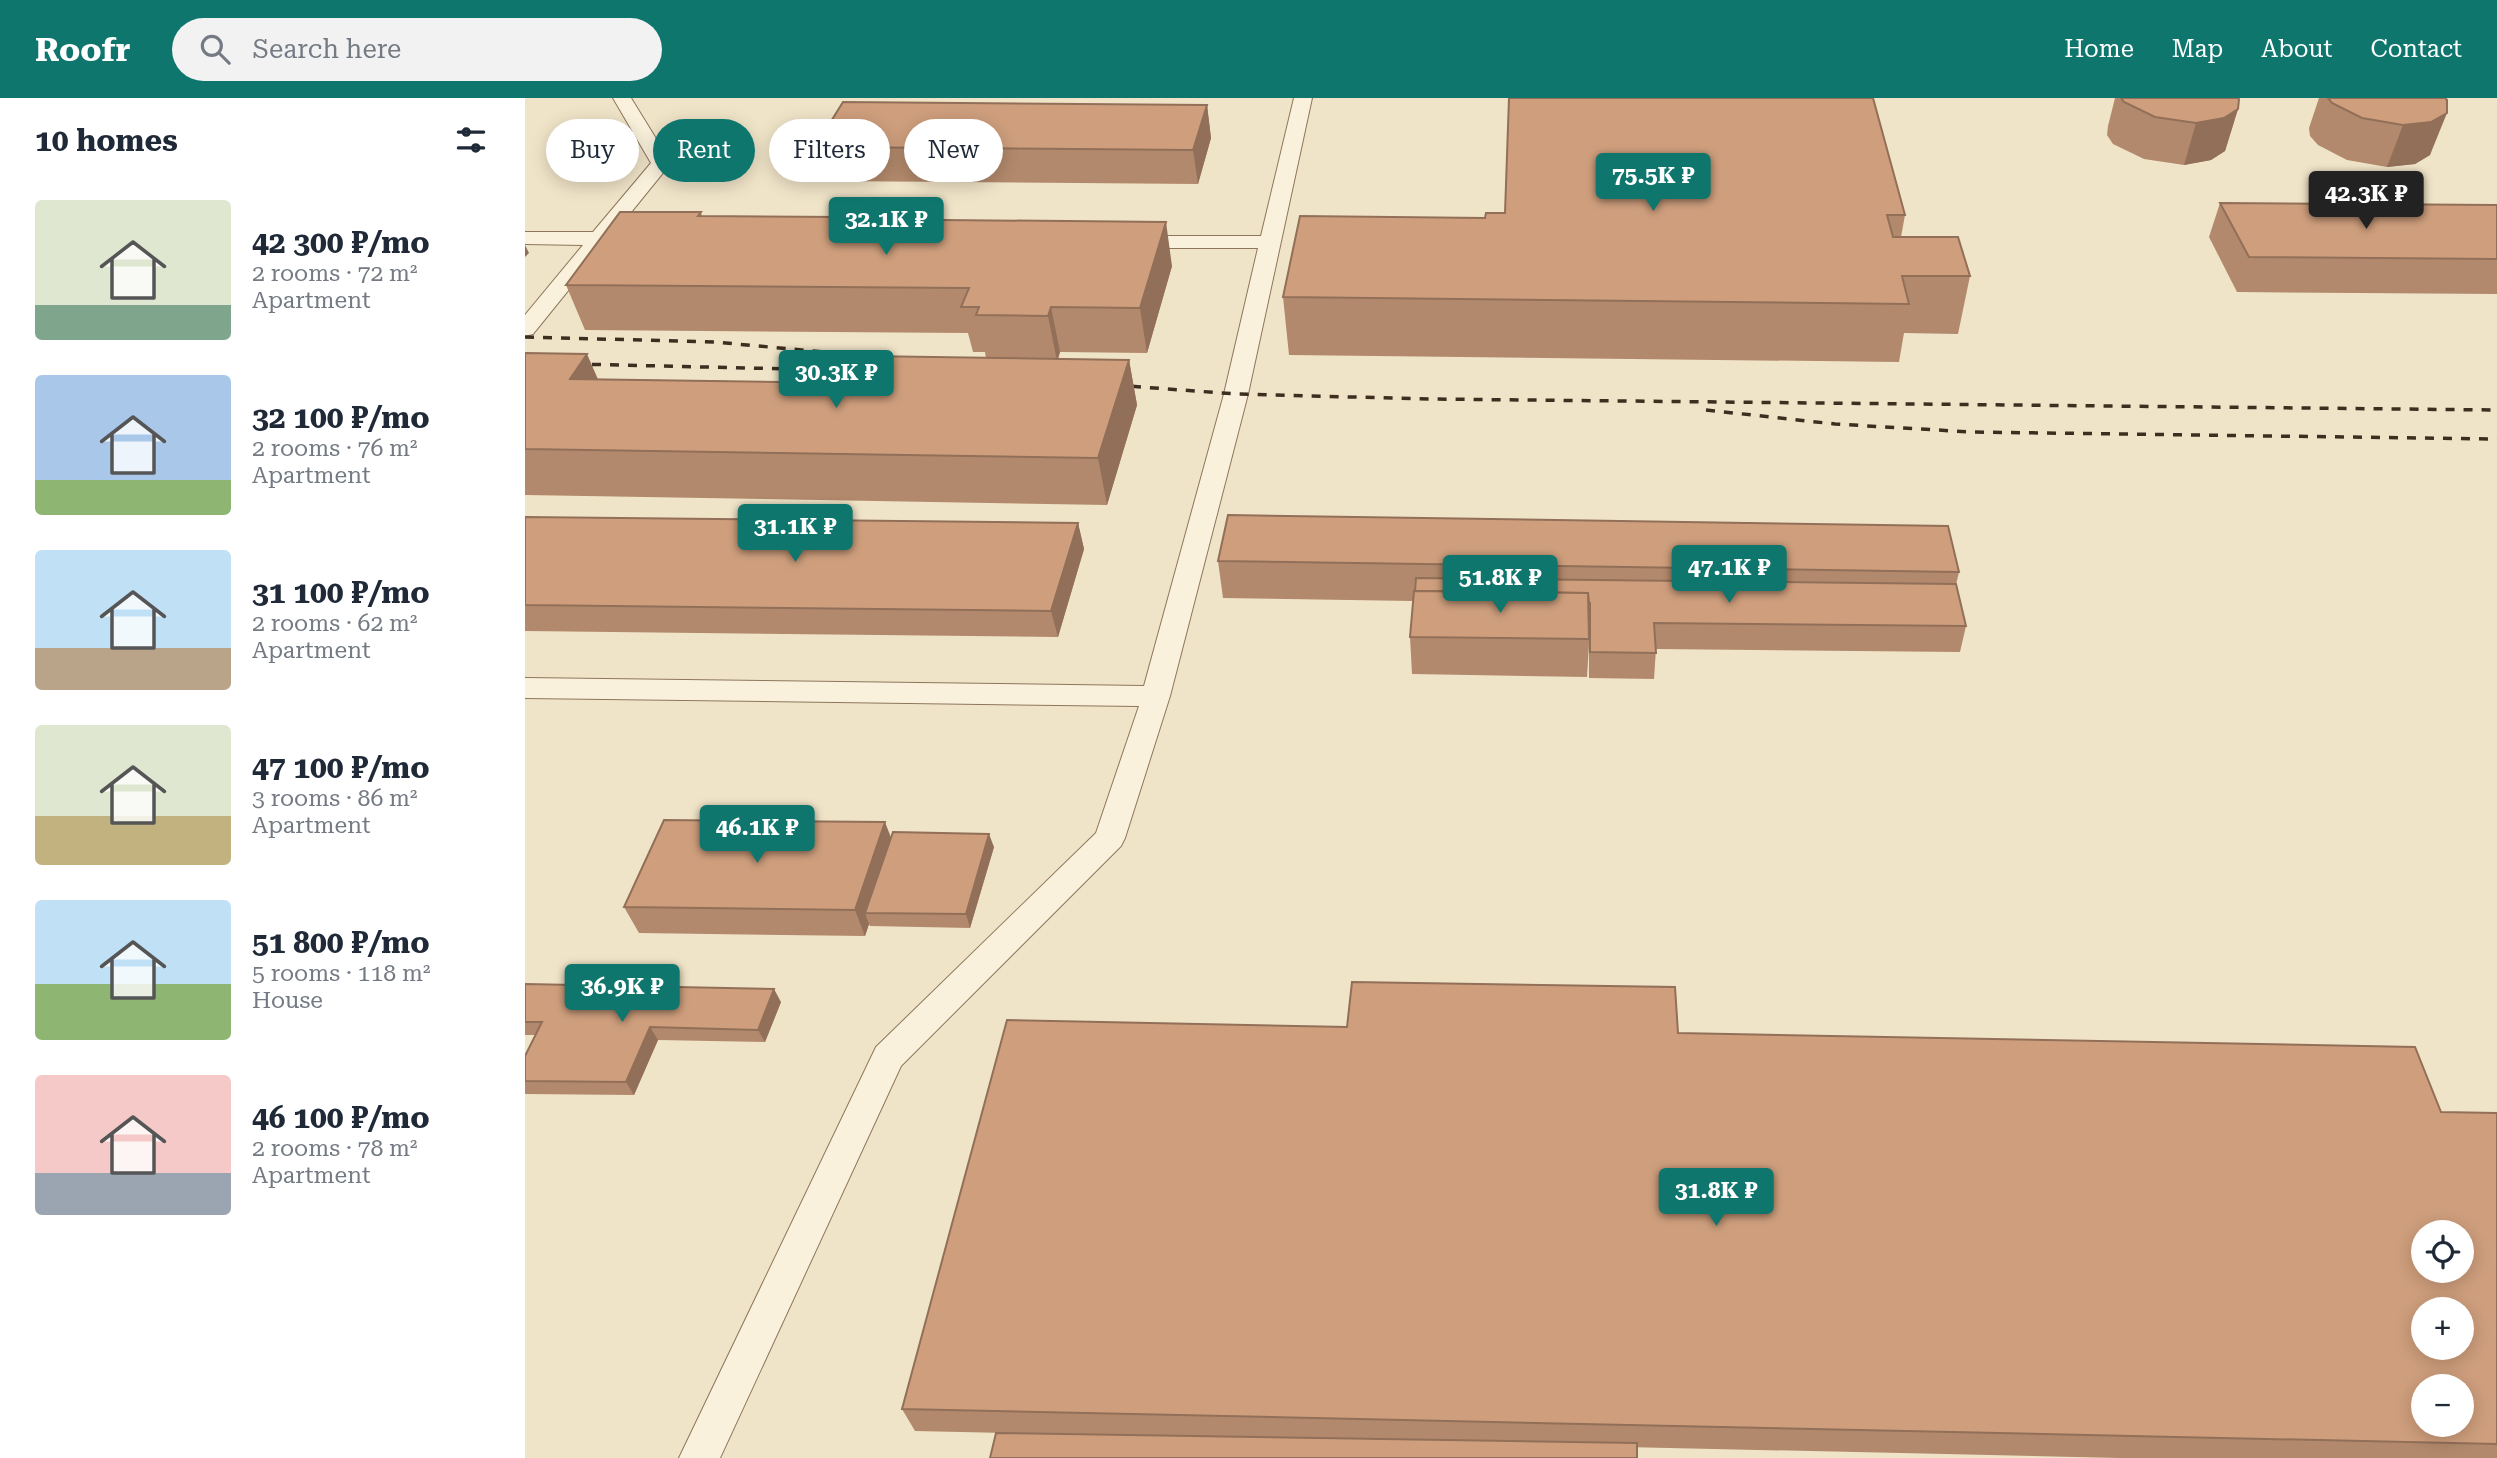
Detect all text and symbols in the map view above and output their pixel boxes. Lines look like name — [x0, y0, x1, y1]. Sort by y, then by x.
search box — [172, 18, 662, 81]
text: Roofr — [35, 30, 130, 69]
icon: search — [196, 30, 234, 68]
text: Search here — [252, 34, 401, 64]
text: Home — [2064, 35, 2134, 63]
text: Map — [2172, 35, 2223, 63]
text: About — [2261, 35, 2332, 63]
text: Contact — [2370, 35, 2462, 63]
chip: Buy — [546, 119, 639, 182]
chip: Rent — [653, 119, 755, 182]
chip: Filters — [769, 119, 890, 182]
chip: New — [904, 119, 1003, 182]
icon: filters — [452, 121, 490, 159]
text: 10 homes — [35, 123, 178, 158]
pin: 75.5K ₽ — [1588, 153, 1718, 213]
text: 75.5K ₽ — [1612, 162, 1694, 189]
pin: 42.3K ₽ — [2301, 172, 2431, 231]
text: 42.3K ₽ — [2325, 180, 2407, 207]
pin: 32.1K ₽ — [821, 198, 951, 257]
text: 32.1K ₽ — [845, 206, 927, 233]
text: 42 300 ₽/mo — [252, 225, 430, 260]
icon: home — [91, 228, 175, 312]
text: 2 rooms · 72 m² — [252, 260, 418, 287]
text: Apartment — [252, 287, 371, 314]
pin: 30.3K ₽ — [771, 350, 901, 410]
text: 30.3K ₽ — [795, 359, 877, 386]
text: 32 100 ₽/mo — [252, 400, 430, 435]
icon: home — [91, 403, 175, 487]
text: 2 rooms · 76 m² — [252, 435, 418, 462]
text: Apartment — [252, 462, 371, 489]
pin: 31.1K ₽ — [730, 504, 860, 564]
text: 31.1K ₽ — [754, 513, 836, 540]
pin: 47.1K ₽ — [1664, 546, 1794, 605]
text: 47.1K ₽ — [1688, 554, 1770, 581]
pin: 51.8K ₽ — [1435, 556, 1565, 615]
text: 51.8K ₽ — [1459, 564, 1541, 591]
text: 31 100 ₽/mo — [252, 575, 430, 610]
icon: home — [91, 578, 175, 662]
text: 2 rooms · 62 m² — [252, 610, 418, 637]
text: Apartment — [252, 637, 371, 664]
text: 47 100 ₽/mo — [252, 750, 430, 785]
icon: home — [91, 753, 175, 837]
text: 3 rooms · 86 m² — [252, 785, 418, 812]
pin: 46.1K ₽ — [692, 806, 822, 865]
text: Apartment — [252, 812, 371, 839]
text: 46.1K ₽ — [716, 814, 798, 841]
text: 51 800 ₽/mo — [252, 925, 430, 960]
icon: home — [91, 928, 175, 1012]
text: 5 rooms · 118 m² — [252, 960, 430, 987]
pin: 36.9K ₽ — [557, 964, 687, 1024]
text: 36.9K ₽ — [581, 973, 663, 1000]
text: House — [252, 987, 323, 1014]
text: 46 100 ₽/mo — [252, 1100, 430, 1135]
icon: home — [91, 1103, 175, 1187]
text: 2 rooms · 78 m² — [252, 1135, 418, 1162]
text: Apartment — [252, 1162, 371, 1189]
pin: 31.8K ₽ — [1651, 1168, 1781, 1228]
text: 31.8K ₽ — [1675, 1177, 1757, 1204]
map controls — [2411, 1220, 2474, 1437]
button: locate — [2411, 1220, 2474, 1283]
button: + — [2411, 1297, 2474, 1360]
button: − — [2411, 1374, 2474, 1437]

